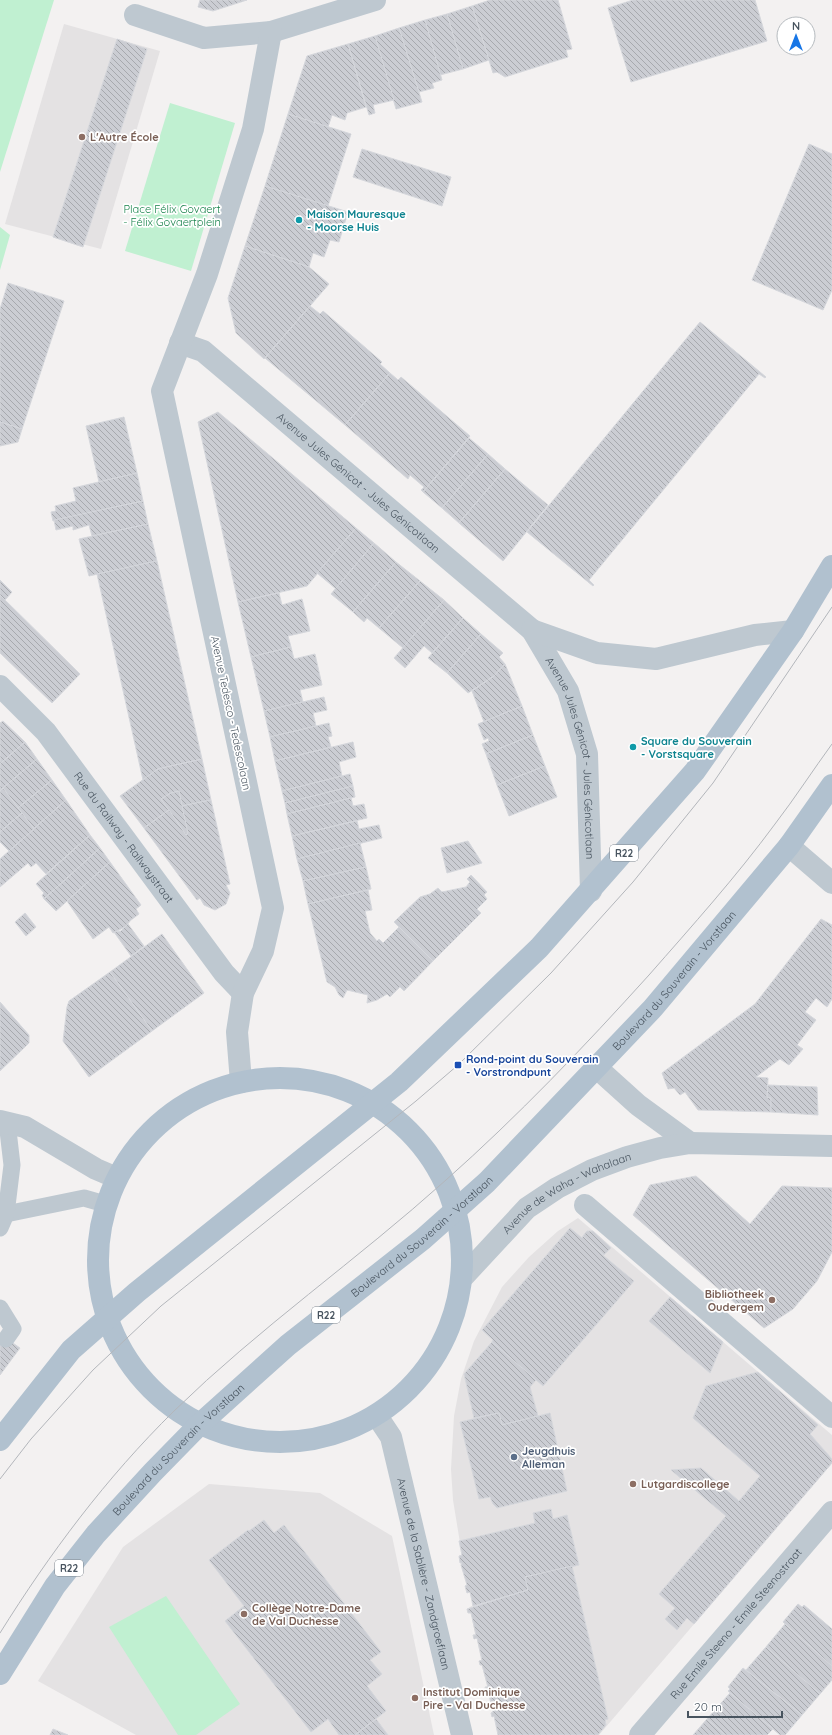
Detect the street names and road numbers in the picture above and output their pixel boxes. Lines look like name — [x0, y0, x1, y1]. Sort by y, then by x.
street label: Avenue Jules Génicot - Jules Génicotlaan — [274, 410, 443, 556]
street label: Avenue Tedesco - Tedescolaan — [208, 635, 254, 791]
street label: Avenue Jules Génicot - Jules Génicotlaan — [543, 654, 597, 860]
street label: Rue du Railway - Railwaystraat — [71, 769, 177, 906]
road number: R22 — [610, 845, 638, 861]
street label: Boulevard du Souverain - Vorstlaan — [609, 908, 739, 1053]
street label: Avenue de Waha - Wahalaan — [500, 1149, 633, 1237]
street label: Boulevard du Souverain - Vorstlaan — [348, 1173, 496, 1300]
road number: R22 — [312, 1307, 340, 1323]
street label: Boulevard du Souverain - Vorstlaan — [109, 1381, 247, 1519]
street label: Avenue de la Sablière - Zandgroeflaan — [394, 1477, 453, 1671]
street label: Rue Emile Steeno - Emile Steenostraat — [667, 1545, 805, 1702]
road number: R22 — [55, 1560, 83, 1576]

